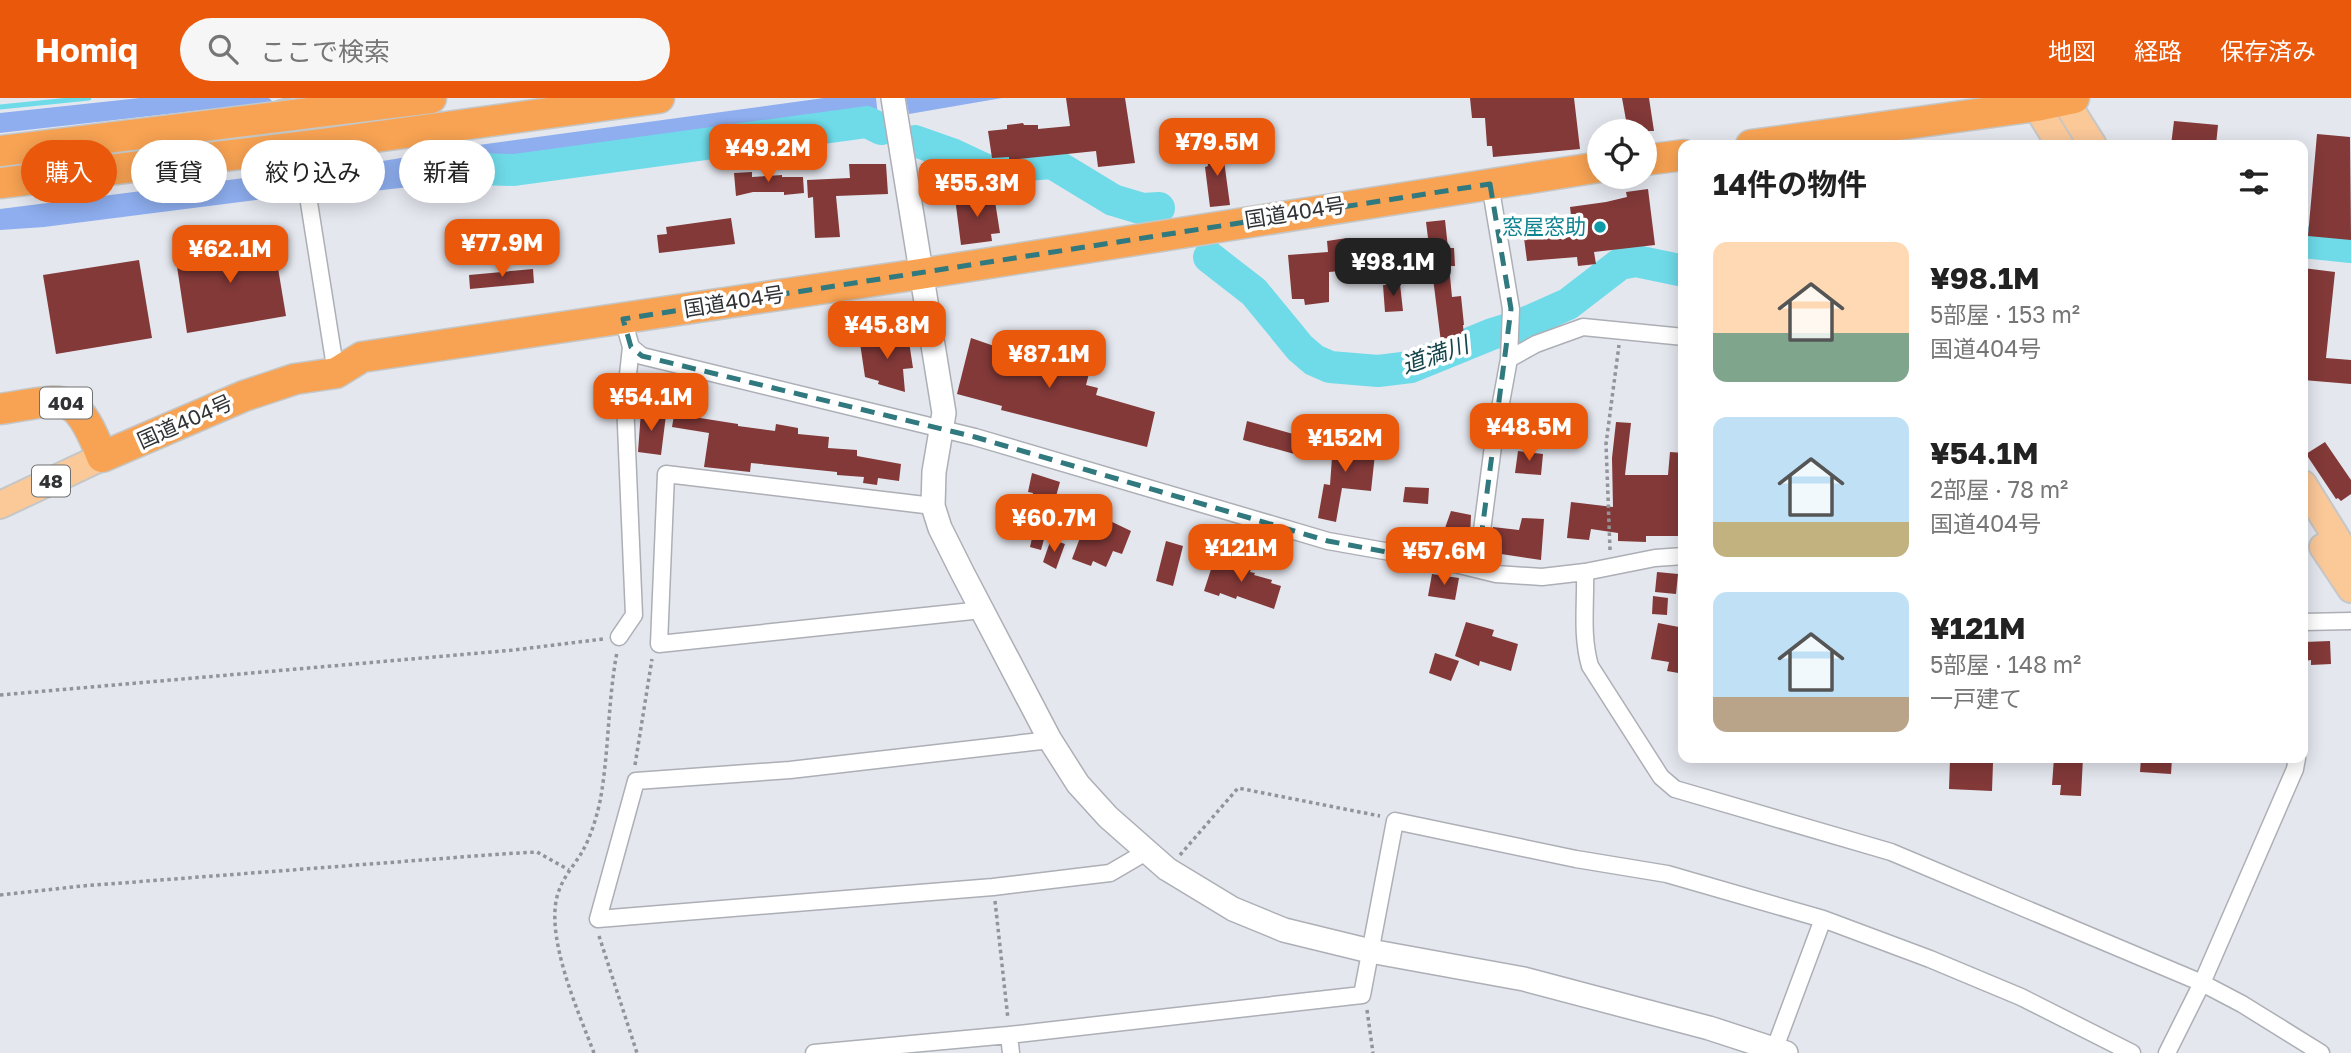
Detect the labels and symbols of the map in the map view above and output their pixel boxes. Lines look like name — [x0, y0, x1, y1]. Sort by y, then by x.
pin: ¥79.5M — [1160, 118, 1274, 178]
pin: ¥49.2M — [711, 125, 825, 184]
pin: ¥55.3M — [920, 159, 1034, 219]
street label: 国道404号 — [1243, 191, 1347, 233]
place label: 窓屋窓助 — [1502, 213, 1586, 239]
marker: 窓屋窓助 — [1592, 219, 1608, 235]
pin: ¥77.9M — [445, 220, 559, 279]
pin: ¥62.1M — [173, 226, 287, 285]
pin: ¥98.1M — [1336, 238, 1450, 298]
street label: 国道404号 — [682, 280, 786, 322]
pin: ¥45.8M — [830, 302, 944, 361]
water label: 道満川 — [1397, 329, 1475, 379]
pin: ¥87.1M — [992, 330, 1106, 390]
pin: ¥54.1M — [594, 374, 708, 433]
road number: 404 — [40, 388, 92, 418]
street label: 国道404号 — [133, 389, 236, 454]
pin: ¥48.5M — [1472, 404, 1586, 463]
pin: ¥152M — [1296, 414, 1394, 474]
road number: 48 — [32, 466, 70, 496]
pin: ¥60.7M — [997, 494, 1111, 554]
pin: ¥121M — [1192, 524, 1290, 584]
pin: ¥57.6M — [1387, 528, 1501, 587]

